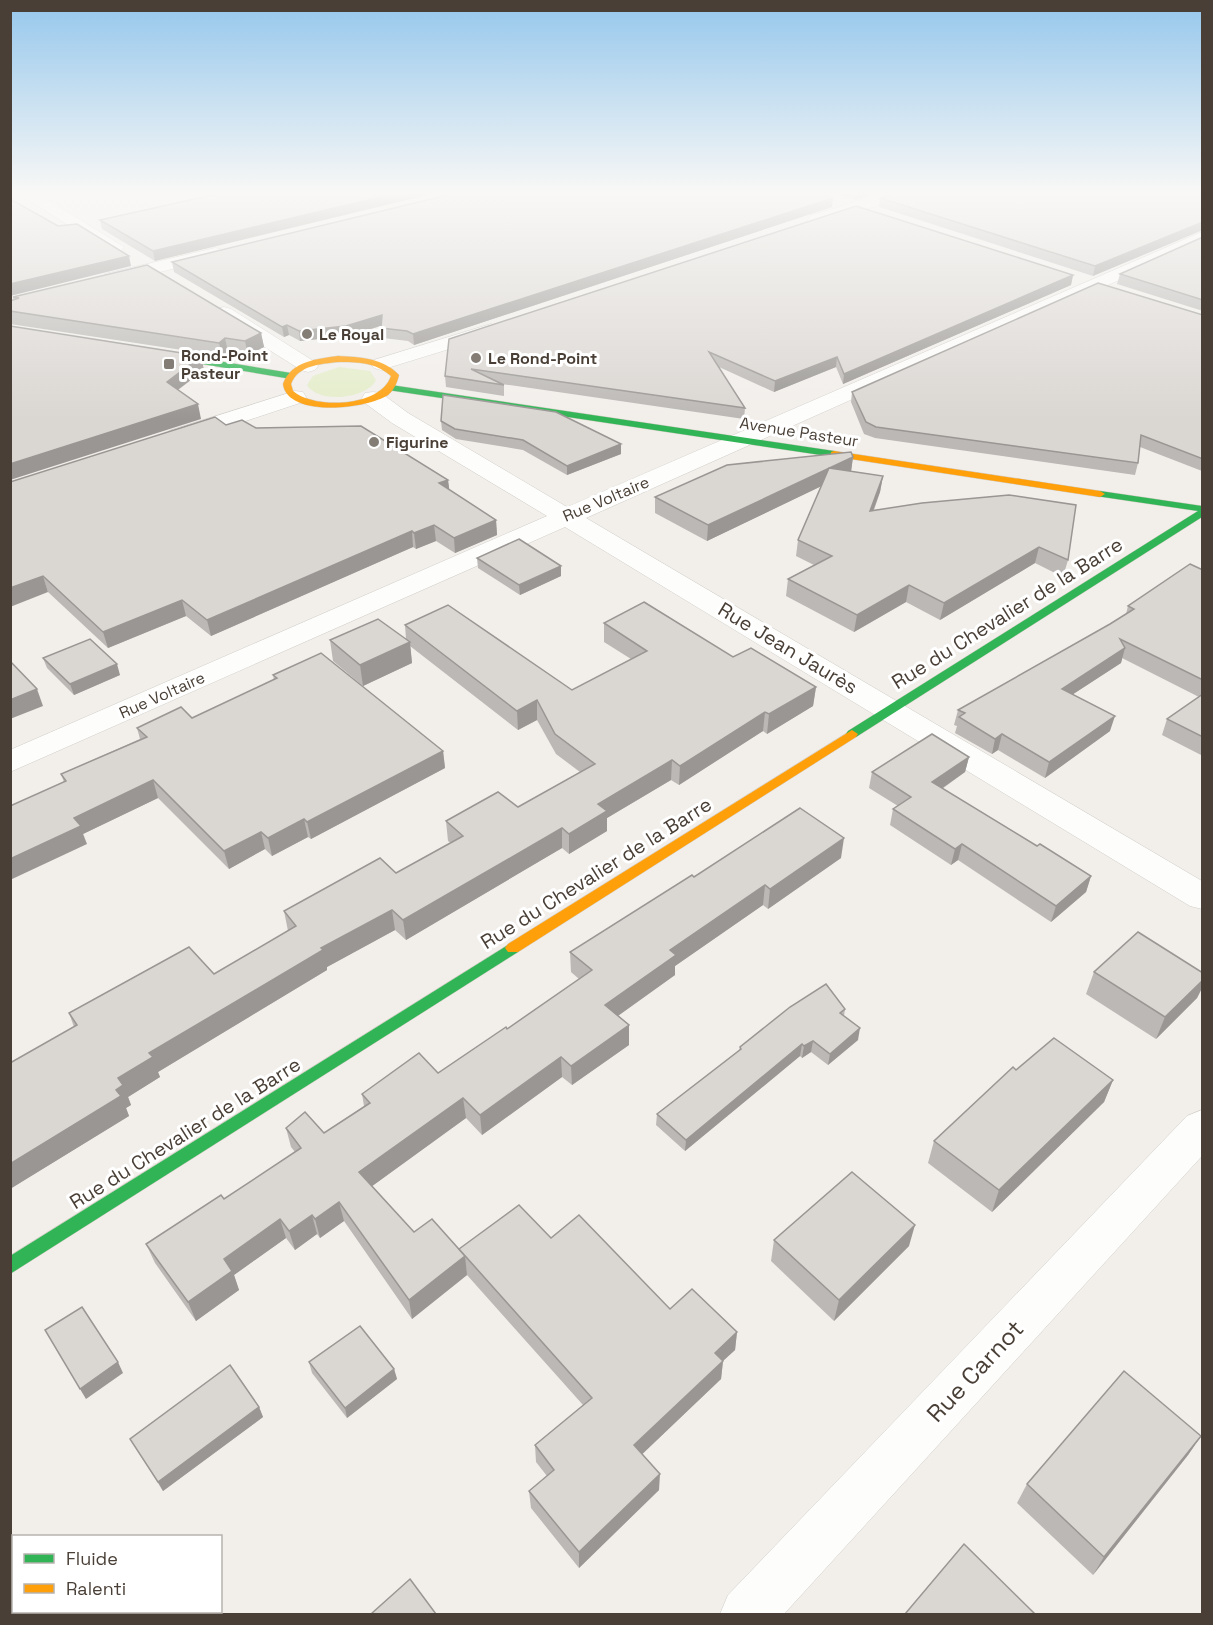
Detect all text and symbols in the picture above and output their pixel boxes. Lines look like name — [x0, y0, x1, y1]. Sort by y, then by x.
place label: Le Royal — [319, 324, 384, 345]
marker: Le Royal — [300, 327, 314, 341]
place label: Rond-Point Pasteur — [181, 345, 268, 384]
place label: Le Rond-Point — [488, 348, 597, 369]
marker: Le Rond-Point — [469, 351, 483, 365]
marker: Rond-Point Pasteur — [162, 357, 176, 371]
street label: Avenue Pasteur — [738, 412, 860, 452]
place label: Figurine — [386, 432, 449, 453]
marker: Figurine — [367, 435, 381, 449]
street label: Rue Voltaire — [560, 471, 652, 527]
street label: Rue du Chevalier de la Barre — [887, 531, 1127, 695]
street label: Rue Jean Jaurès — [713, 596, 863, 700]
street label: Rue Voltaire — [116, 667, 208, 723]
street label: Rue du Chevalier de la Barre — [476, 791, 716, 955]
street label: Rue du Chevalier de la Barre — [65, 1051, 305, 1215]
street label: Rue Carnot — [920, 1313, 1030, 1429]
legend — [12, 1535, 222, 1613]
text: Fluide — [66, 1547, 118, 1570]
text: Ralenti — [66, 1577, 126, 1600]

